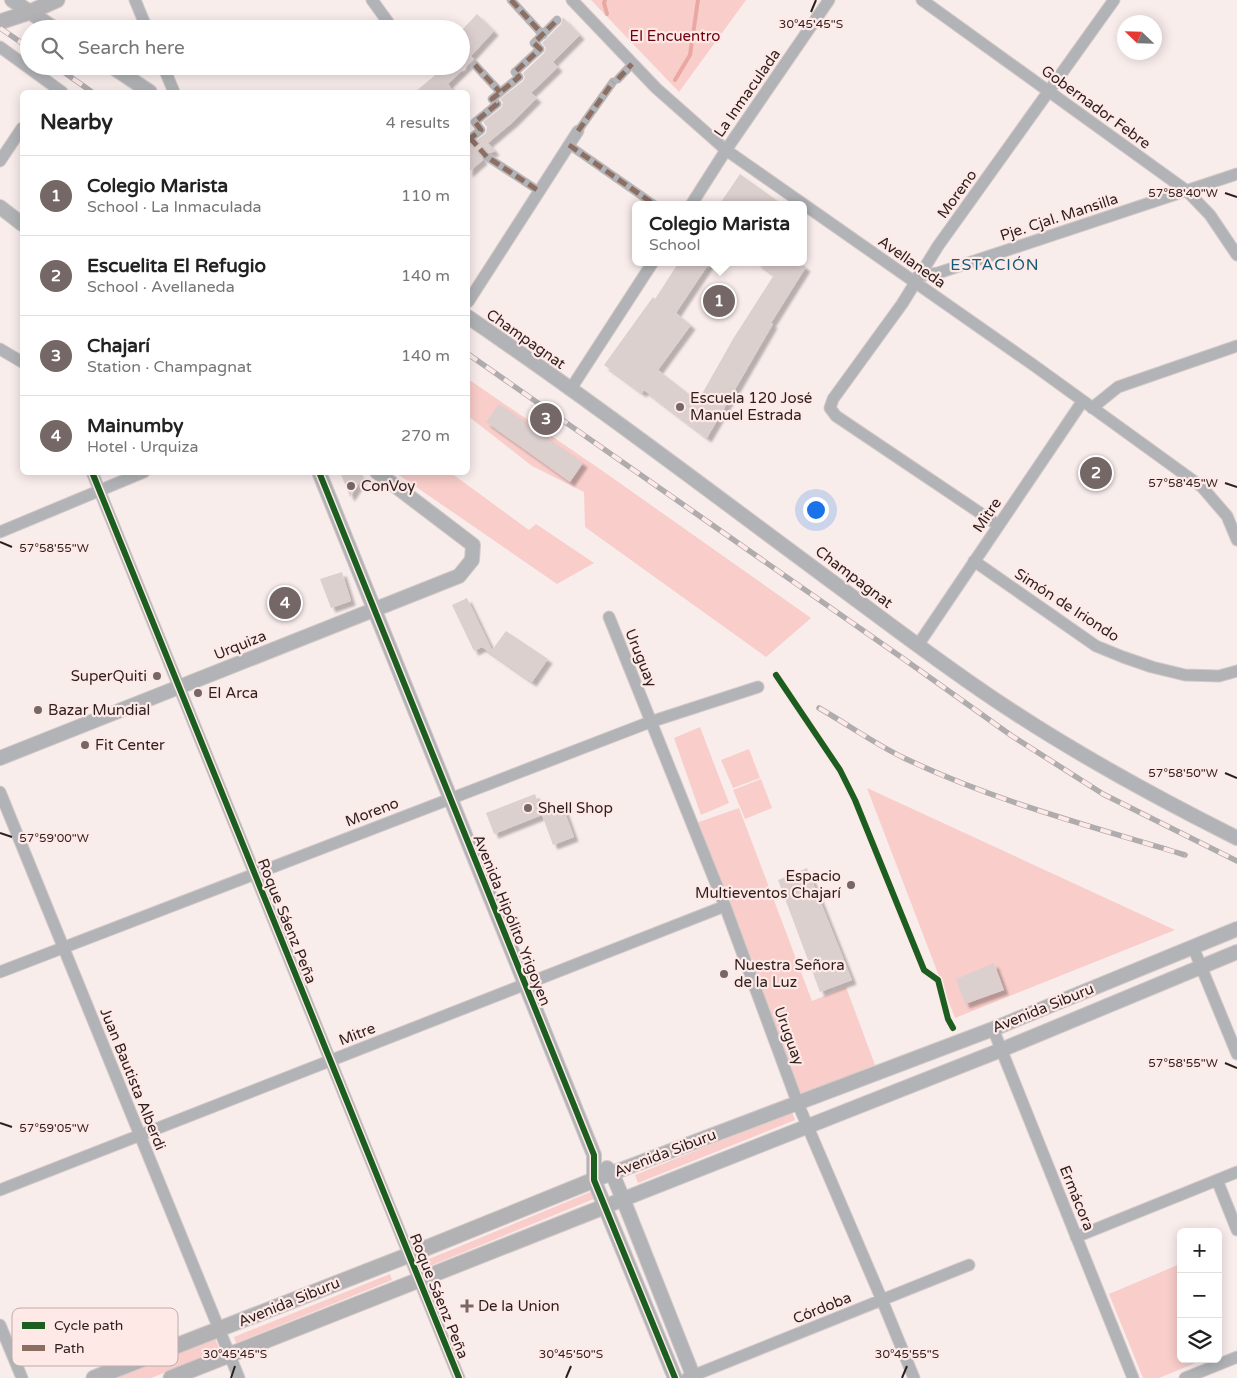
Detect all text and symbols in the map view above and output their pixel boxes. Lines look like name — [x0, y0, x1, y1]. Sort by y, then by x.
north arrow — [1117, 15, 1162, 60]
text: 30°45'45"S — [779, 17, 843, 31]
search box — [20, 20, 470, 75]
park label: El Encuentro — [630, 27, 720, 45]
icon: search — [38, 34, 66, 62]
text: Search here — [78, 37, 185, 59]
street label: La Inmaculada — [710, 45, 784, 141]
street label: Gobernador Febre — [1038, 61, 1154, 153]
text: Nearby — [40, 110, 113, 135]
text: 4 results — [386, 113, 450, 133]
street label: Moreno — [933, 166, 981, 222]
text: Colegio Marista — [87, 175, 228, 197]
text: 1 — [51, 186, 61, 206]
text: 110 m — [401, 186, 450, 206]
text: 57°58'40"W — [1148, 186, 1218, 200]
street label: Pje. Cjal. Mansilla — [998, 189, 1120, 245]
text: School · La Inmaculada — [87, 197, 262, 217]
popup — [632, 201, 807, 266]
text: Colegio Marista — [649, 213, 790, 235]
street label: Avellaneda — [875, 232, 949, 292]
text: School — [649, 235, 700, 255]
text: Escuelita El Refugio — [87, 255, 266, 277]
district label: ESTACIÓN — [950, 255, 1040, 275]
text: 2 — [51, 266, 61, 286]
text: 140 m — [401, 266, 450, 286]
text: School · Avellaneda — [87, 277, 235, 297]
pin: 1 — [703, 282, 735, 320]
street label: Champagnat — [483, 305, 569, 373]
text: Chajarí — [87, 335, 150, 357]
text: 3 — [51, 346, 61, 366]
text: 140 m — [401, 346, 450, 366]
text: Station · Champagnat — [87, 357, 252, 377]
place label: Escuela 120 José Manuel Estrada — [690, 389, 812, 424]
pin: 3 — [530, 400, 562, 438]
marker: Escuela 120 José Manuel Estrada — [674, 401, 686, 413]
text: Mainumby — [87, 415, 183, 437]
text: 4 — [51, 426, 61, 446]
text: 270 m — [401, 426, 450, 446]
text: Hotel · Urquiza — [87, 437, 199, 457]
pin: 2 — [1080, 454, 1112, 492]
text: 57°58'45"W — [1148, 476, 1218, 490]
place label: ConVoy — [361, 477, 415, 495]
marker: ConVoy — [345, 480, 357, 492]
street label: Mitre — [969, 494, 1005, 536]
your location — [803, 497, 829, 523]
text: 57°58'55"W — [19, 541, 89, 555]
street label: Champagnat — [812, 542, 896, 612]
street label: Simón de Iriondo — [1011, 564, 1123, 646]
pin: 4 — [269, 584, 301, 622]
street label: Urquiza — [211, 626, 269, 664]
street label: Uruguay — [621, 626, 661, 690]
place label: SuperQuiti — [71, 667, 147, 685]
marker: SuperQuiti — [151, 670, 163, 682]
place label: El Arca — [208, 684, 258, 702]
marker: El Arca — [192, 687, 204, 699]
place label: Bazar Mundial — [48, 701, 150, 719]
marker: Bazar Mundial — [32, 704, 44, 716]
place label: Fit Center — [95, 736, 165, 754]
marker: Fit Center — [79, 739, 91, 751]
text: 57°58'50"W — [1148, 766, 1218, 780]
street label: Moreno — [343, 794, 401, 830]
place label: Shell Shop — [538, 799, 613, 817]
marker: Shell Shop — [522, 802, 534, 814]
text: 57°59'00"W — [19, 831, 89, 845]
street label: Avenida Hipólito Yrigoyen — [469, 832, 555, 1008]
street label: Roque Sáenz Peña — [254, 856, 320, 986]
place label: Espacio Multieventos Chajarí — [695, 867, 841, 902]
marker: Espacio Multieventos Chajarí — [845, 879, 857, 891]
place label: Nuestra Señora de la Luz — [734, 956, 845, 991]
marker: Nuestra Señora de la Luz — [718, 968, 730, 980]
street label: Avenida Siburu — [990, 979, 1096, 1037]
street label: Uruguay — [770, 1004, 808, 1068]
street label: Juan Bautista Alberdi — [96, 1005, 170, 1153]
street label: Mitre — [336, 1019, 378, 1049]
text: 57°58'55"W — [1148, 1056, 1218, 1070]
text: 57°59'05"W — [19, 1121, 89, 1135]
street label: Avenida Siburu — [611, 1125, 719, 1181]
street label: Ermácora — [1056, 1163, 1098, 1233]
map controls — [1177, 1228, 1222, 1363]
button: + — [1177, 1228, 1222, 1273]
street label: Roque Sáenz Peña — [406, 1231, 472, 1361]
street label: Avenida Siburu — [236, 1273, 342, 1331]
button: − — [1177, 1273, 1222, 1318]
street label: Córdoba — [790, 1288, 854, 1328]
place label: De la Union — [478, 1297, 560, 1315]
marker: De la Union — [460, 1299, 474, 1313]
legend — [12, 1308, 178, 1366]
text: Cycle path — [54, 1317, 123, 1334]
button: layers — [1177, 1318, 1222, 1363]
text: Path — [54, 1340, 85, 1357]
text: 30°45'45"S — [203, 1347, 267, 1361]
text: 30°45'50"S — [539, 1347, 603, 1361]
text: 30°45'55"S — [875, 1347, 939, 1361]

